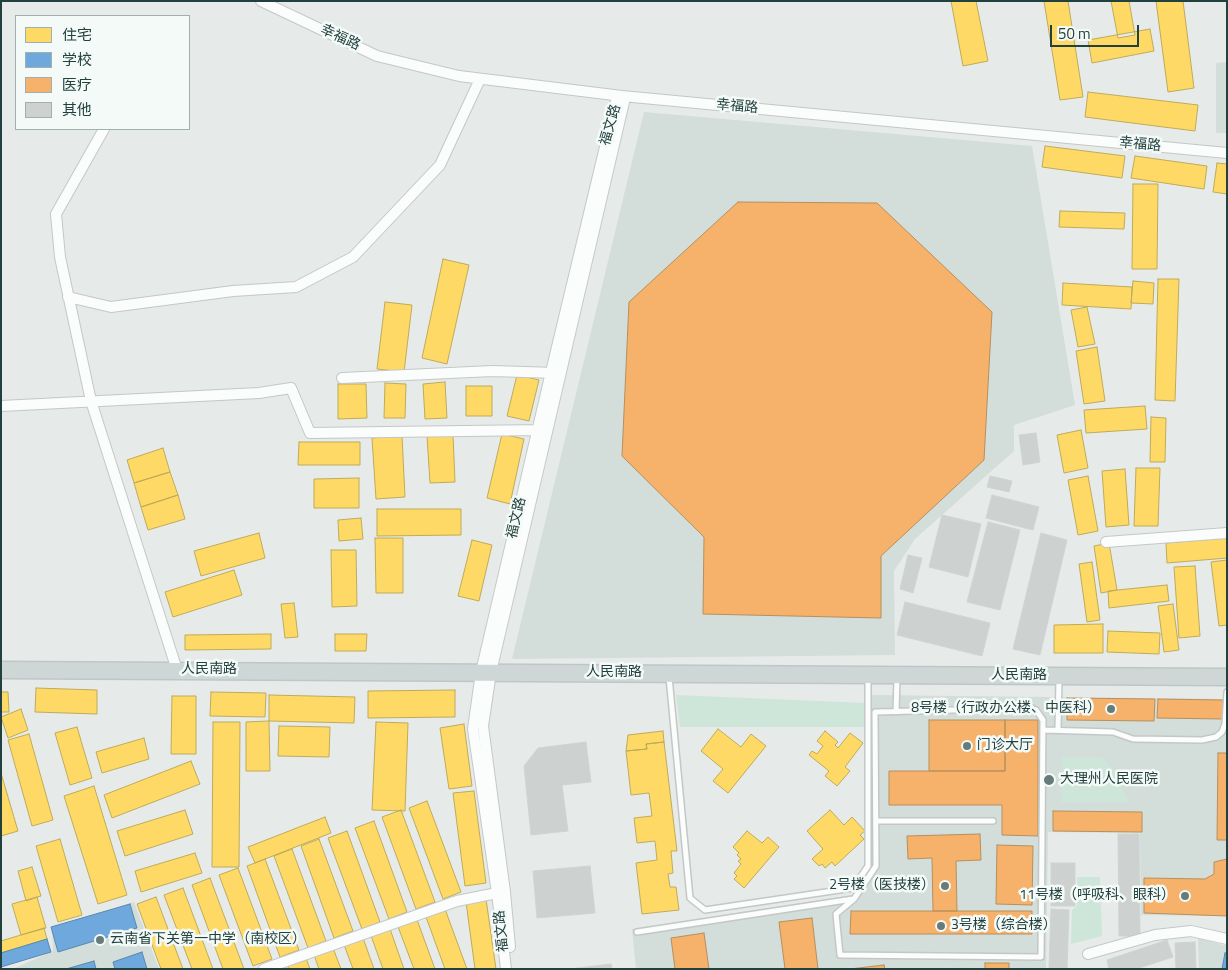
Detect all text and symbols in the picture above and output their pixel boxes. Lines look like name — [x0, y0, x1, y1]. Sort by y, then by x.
legend — [15, 15, 190, 130]
scale bar — [1053, 15, 1142, 47]
street label: 幸福路 — [317, 22, 363, 54]
text: 50 m — [1058, 22, 1091, 45]
text: 住宅 — [62, 23, 92, 46]
text: 学校 — [62, 48, 92, 71]
text: 医疗 — [62, 73, 92, 96]
street label: 幸福路 — [715, 97, 759, 117]
text: 其他 — [62, 98, 92, 121]
street label: 福文路 — [597, 102, 625, 148]
street label: 幸福路 — [1118, 135, 1162, 155]
street label: 福文路 — [504, 496, 530, 540]
street label: 人民南路 — [181, 662, 237, 678]
street label: 人民南路 — [586, 665, 642, 681]
street label: 人民南路 — [991, 668, 1047, 684]
place label: 8号楼（行政办公楼、中医科） — [911, 701, 1101, 717]
marker: 8号楼（行政办公楼、中医科） — [1105, 703, 1117, 715]
place label: 门诊大厅 — [977, 738, 1033, 754]
marker: 门诊大厅 — [961, 740, 973, 752]
place label: 大理州人民医院 — [1060, 772, 1158, 788]
marker: 大理州人民医院 — [1042, 773, 1056, 787]
place label: 2号楼（医技楼） — [829, 878, 935, 894]
marker: 2号楼（医技楼） — [939, 880, 951, 892]
place label: 11号楼（呼吸科、眼科） — [1019, 888, 1175, 904]
marker: 11号楼（呼吸科、眼科） — [1179, 890, 1191, 902]
street label: 福文路 — [491, 909, 513, 953]
place label: 3号楼（综合楼） — [951, 918, 1057, 934]
marker: 3号楼（综合楼） — [935, 920, 947, 932]
place label: 云南省下关第一中学（南校区） — [110, 932, 306, 948]
marker: 云南省下关第一中学（南校区） — [94, 934, 106, 946]

